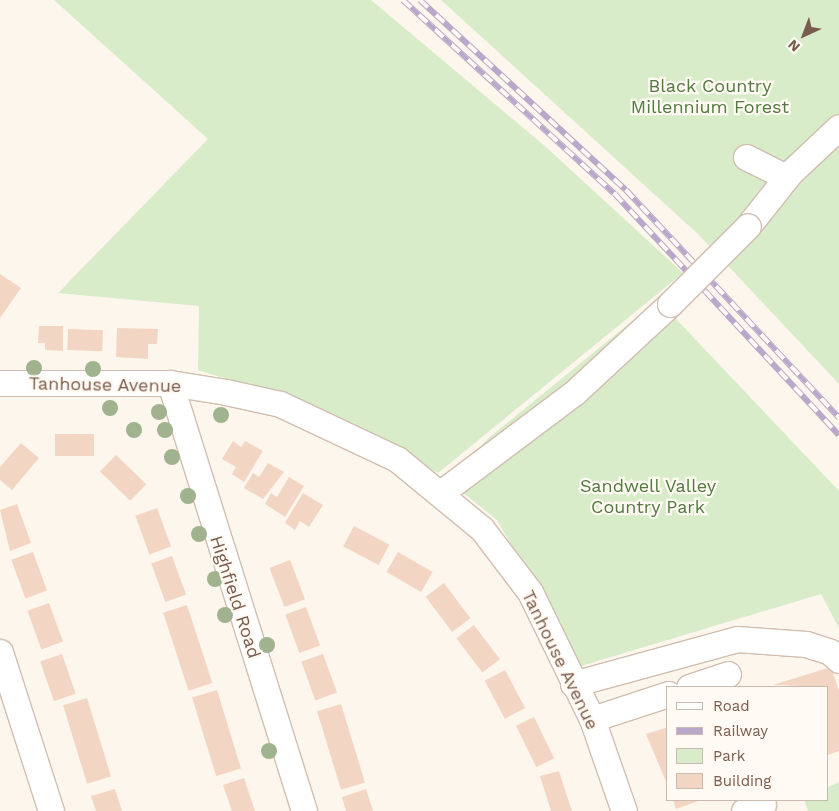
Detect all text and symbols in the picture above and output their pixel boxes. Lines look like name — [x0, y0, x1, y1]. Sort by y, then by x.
north arrow — [779, 10, 829, 60]
text: N — [785, 37, 803, 55]
park label: Black Country Millennium Forest — [631, 76, 789, 118]
street label: Tanhouse Avenue — [28, 373, 182, 397]
park label: Sandwell Valley Country Park — [579, 476, 717, 518]
street label: Highfield Road — [205, 533, 265, 661]
street label: Tanhouse Avenue — [517, 586, 603, 734]
legend — [666, 686, 829, 801]
text: Road — [713, 697, 750, 715]
text: Railway — [713, 722, 768, 740]
text: Park — [713, 747, 745, 765]
text: Building — [713, 772, 771, 790]

